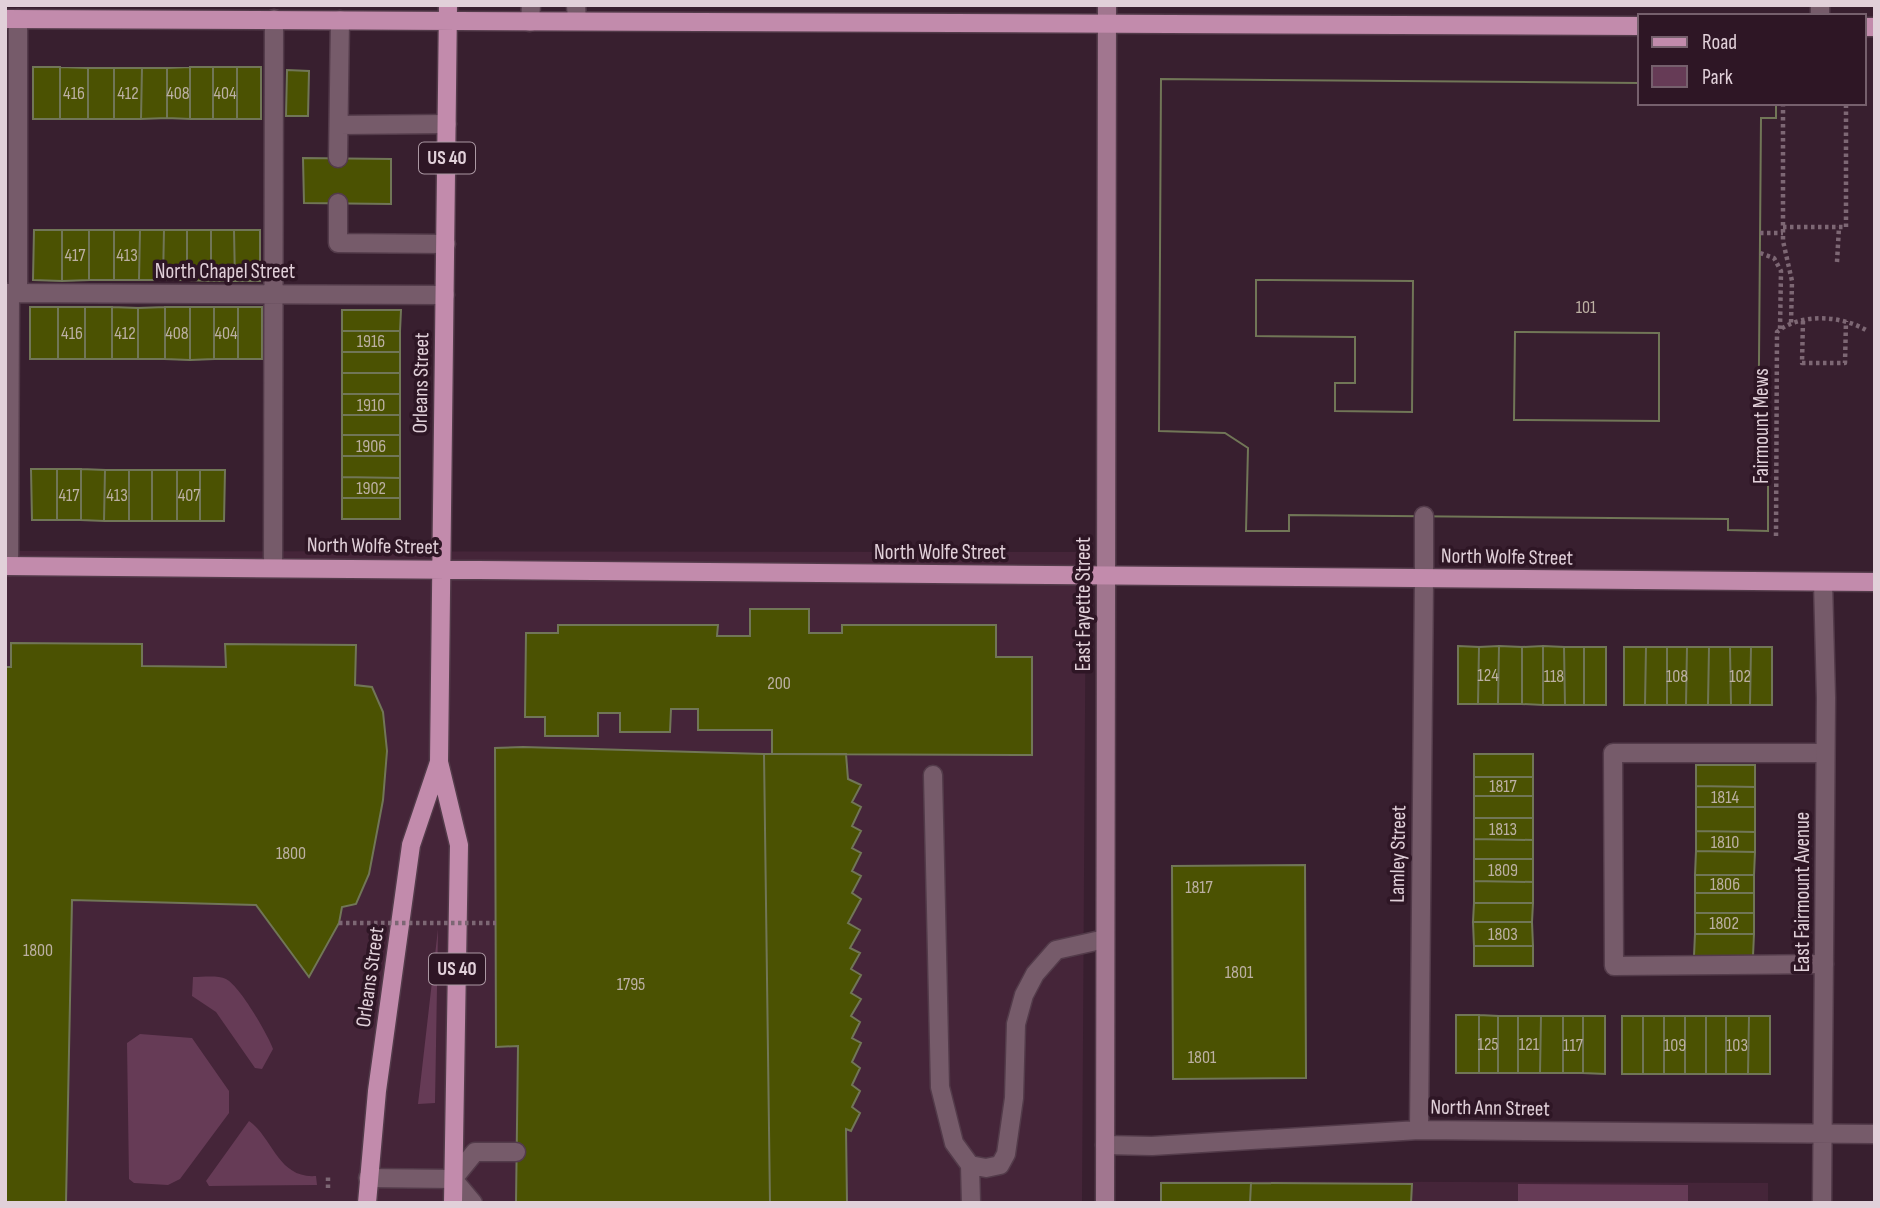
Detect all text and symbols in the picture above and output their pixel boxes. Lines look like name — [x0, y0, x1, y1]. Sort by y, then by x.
legend — [1638, 14, 1866, 105]
text: Road — [1702, 30, 1737, 55]
text: Park — [1702, 65, 1733, 90]
house number: 416 — [63, 83, 85, 104]
house number: 412 — [117, 83, 139, 104]
house number: 408 — [166, 83, 190, 104]
house number: 404 — [213, 83, 237, 104]
road number: US 40 — [419, 142, 475, 174]
house number: 417 — [64, 245, 86, 266]
house number: 413 — [116, 245, 138, 266]
street label: North Chapel Street — [155, 259, 295, 284]
house number: 101 — [1576, 297, 1597, 318]
house number: 416 — [61, 323, 83, 344]
house number: 412 — [114, 323, 136, 344]
house number: 408 — [165, 323, 189, 344]
house number: 404 — [214, 323, 238, 344]
house number: 1916 — [357, 331, 385, 352]
street label: Orleans Street — [408, 332, 434, 434]
street label: Fairmount Mews — [1749, 368, 1774, 484]
house number: 1910 — [357, 395, 385, 416]
house number: 1906 — [356, 436, 386, 457]
house number: 1902 — [356, 478, 386, 499]
house number: 417 — [58, 485, 80, 506]
house number: 413 — [106, 485, 128, 506]
house number: 407 — [178, 485, 201, 506]
street label: North Wolfe Street — [307, 532, 439, 560]
street label: East Fayette Street — [1071, 537, 1096, 671]
street label: North Wolfe Street — [874, 540, 1006, 565]
street label: North Wolfe Street — [1441, 543, 1573, 571]
house number: 124 — [1477, 665, 1499, 686]
house number: 118 — [1544, 666, 1564, 687]
house number: 108 — [1666, 666, 1688, 687]
house number: 102 — [1729, 666, 1751, 687]
house number: 200 — [767, 673, 791, 694]
house number: 1817 — [1489, 776, 1518, 797]
house number: 1814 — [1711, 787, 1739, 808]
street label: Lamley Street — [1385, 805, 1411, 903]
street label: East Fairmount Avenue — [1790, 812, 1815, 972]
house number: 1813 — [1489, 819, 1517, 840]
house number: 1810 — [1711, 832, 1739, 853]
house number: 1800 — [276, 843, 306, 864]
house number: 1809 — [1488, 860, 1518, 881]
house number: 1806 — [1710, 874, 1740, 895]
house number: 1817 — [1185, 877, 1214, 898]
house number: 1802 — [1709, 913, 1739, 934]
house number: 1803 — [1488, 924, 1518, 945]
street label: Orleans Street — [351, 925, 389, 1029]
house number: 1800 — [23, 940, 53, 961]
road number: US 40 — [429, 953, 485, 984]
house number: 1801 — [1225, 962, 1254, 983]
house number: 1795 — [617, 974, 645, 995]
house number: 125 — [1477, 1034, 1499, 1055]
house number: 121 — [1519, 1034, 1540, 1055]
house number: 117 — [1563, 1035, 1584, 1056]
house number: 109 — [1664, 1035, 1686, 1056]
house number: 103 — [1726, 1035, 1748, 1056]
house number: 1801 — [1188, 1047, 1217, 1068]
street label: North Ann Street — [1430, 1094, 1550, 1122]

